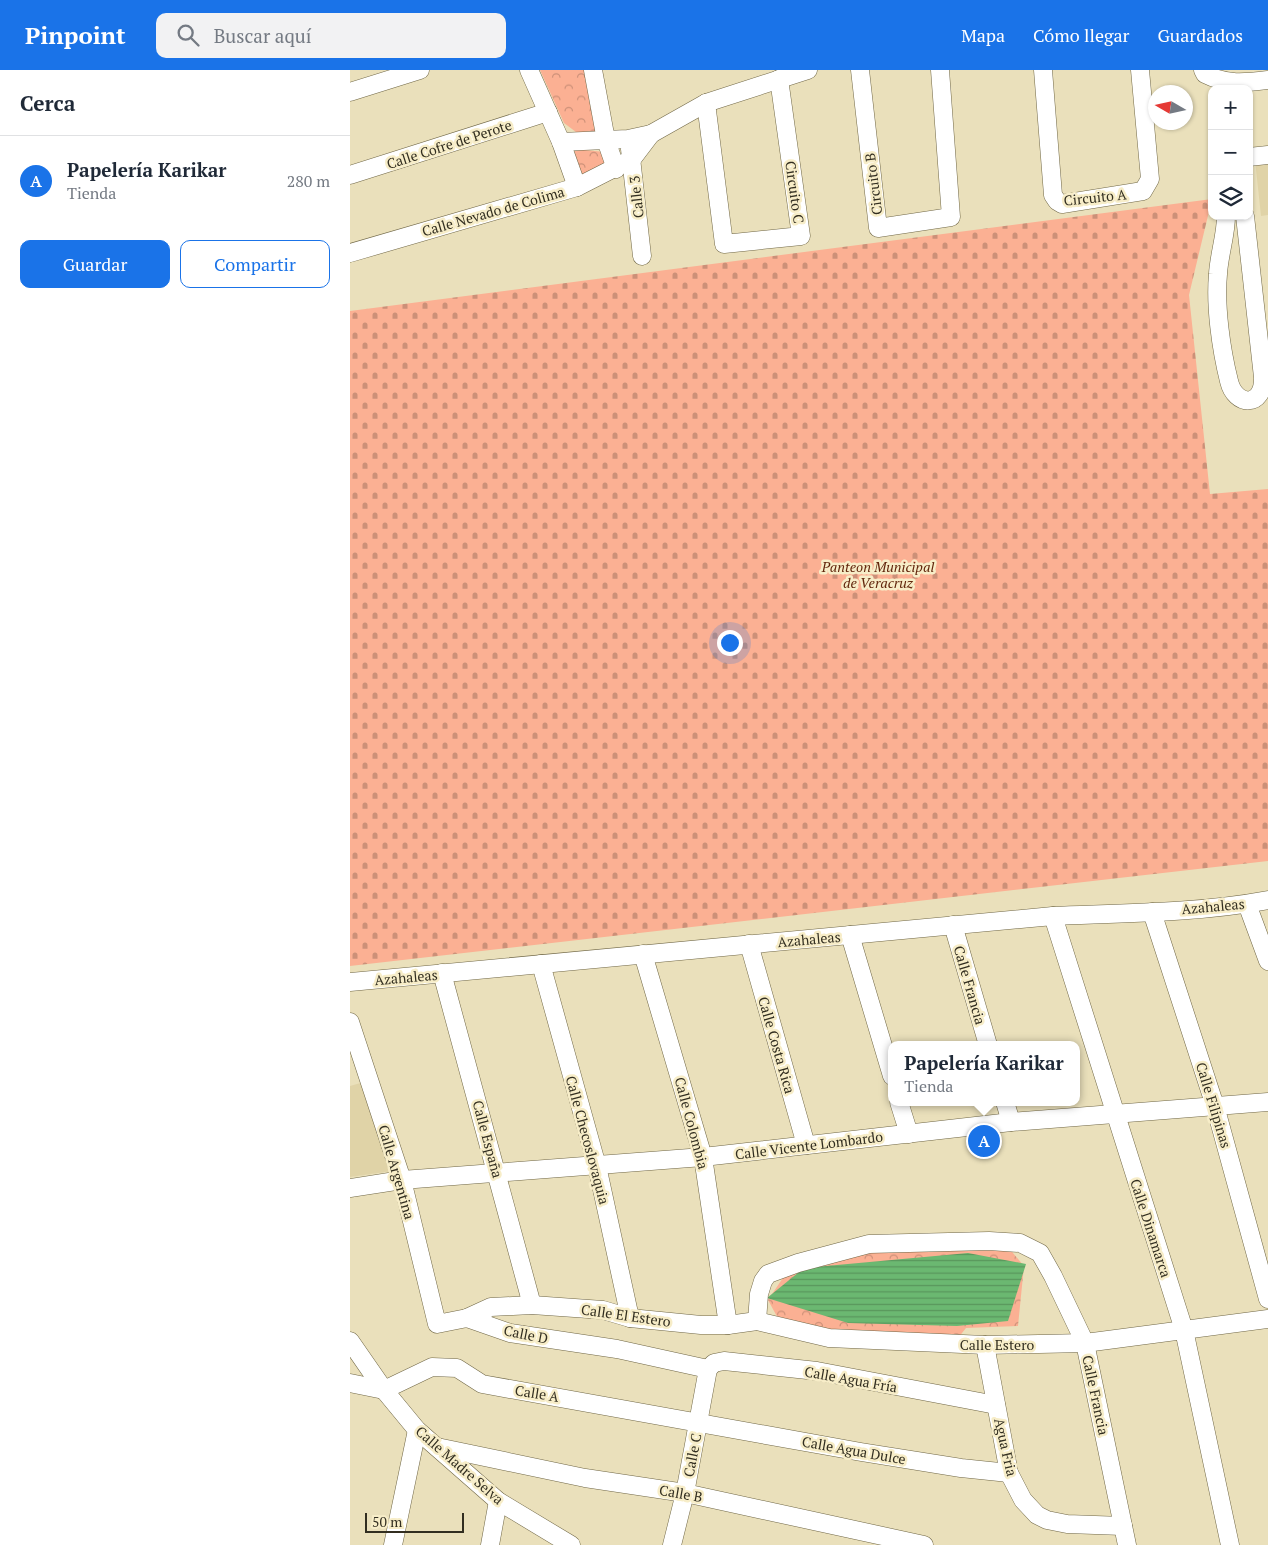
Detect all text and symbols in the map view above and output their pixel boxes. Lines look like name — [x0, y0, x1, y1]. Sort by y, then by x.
search box — [156, 13, 506, 58]
text: Pinpoint — [25, 19, 126, 51]
icon: search — [174, 21, 202, 49]
text: Buscar aquí — [214, 23, 311, 48]
text: Mapa — [961, 23, 1005, 47]
text: Cómo llegar — [1033, 23, 1129, 47]
text: Guardados — [1157, 23, 1243, 47]
north arrow — [1148, 85, 1193, 130]
map controls — [1208, 85, 1253, 220]
button: + — [1208, 85, 1253, 130]
text: Cerca — [20, 89, 75, 117]
street label: Calle Cofre de Perote — [384, 115, 514, 173]
button: − — [1208, 130, 1253, 175]
street label: Circuito B — [860, 152, 886, 216]
text: Papelería Karikar — [67, 157, 227, 182]
street label: Circuito C — [781, 160, 809, 224]
text: A — [30, 170, 42, 192]
text: 280 m — [287, 170, 330, 192]
street label: Calle 3 — [624, 175, 648, 219]
button: layers — [1208, 175, 1253, 220]
text: Tienda — [67, 182, 116, 204]
street label: Calle Nevado de Colima — [420, 182, 566, 240]
street label: Circuito A — [1063, 184, 1128, 210]
button: Guardar — [20, 240, 170, 288]
button: Compartir — [180, 240, 330, 288]
park label: Panteon Municipal de Veracruz — [821, 557, 934, 592]
your location — [717, 630, 743, 656]
street label: Azahaleas — [1181, 894, 1245, 918]
street label: Azahaleas — [777, 927, 841, 951]
street label: Calle Francia — [950, 943, 990, 1027]
street label: Azahaleas — [374, 965, 438, 989]
street label: Calle Costa Rica — [754, 994, 800, 1096]
popup — [888, 1041, 1080, 1106]
text: Papelería Karikar — [904, 1050, 1064, 1075]
street label: Calle Filipinas — [1192, 1060, 1236, 1150]
street label: Calle Checoslovaquia — [562, 1074, 614, 1206]
street label: Calle Colombia — [671, 1075, 713, 1171]
text: Tienda — [904, 1075, 953, 1097]
street label: Calle España — [469, 1098, 507, 1180]
pin: A — [968, 1122, 1000, 1160]
street label: Calle Argentina — [374, 1123, 420, 1221]
street label: Calle Vicente Lombardo — [734, 1126, 884, 1163]
street label: Calle Dinamarca — [1126, 1176, 1176, 1280]
street label: Calle El Estero — [580, 1299, 672, 1331]
street label: Calle D — [502, 1320, 550, 1348]
street label: Calle Estero — [960, 1335, 1035, 1354]
street label: Calle Francia — [1078, 1353, 1114, 1437]
street label: Calle Agua Fría — [803, 1361, 899, 1397]
street label: Calle A — [514, 1380, 561, 1406]
street label: Agua Fria — [990, 1416, 1022, 1478]
street label: Calle Madre Selva — [412, 1422, 508, 1508]
street label: Calle C — [678, 1432, 706, 1478]
street label: Calle Agua Dulce — [801, 1432, 907, 1468]
street label: Calle B — [658, 1480, 704, 1506]
scale bar — [365, 1510, 464, 1533]
text: 50 m — [372, 1512, 402, 1531]

